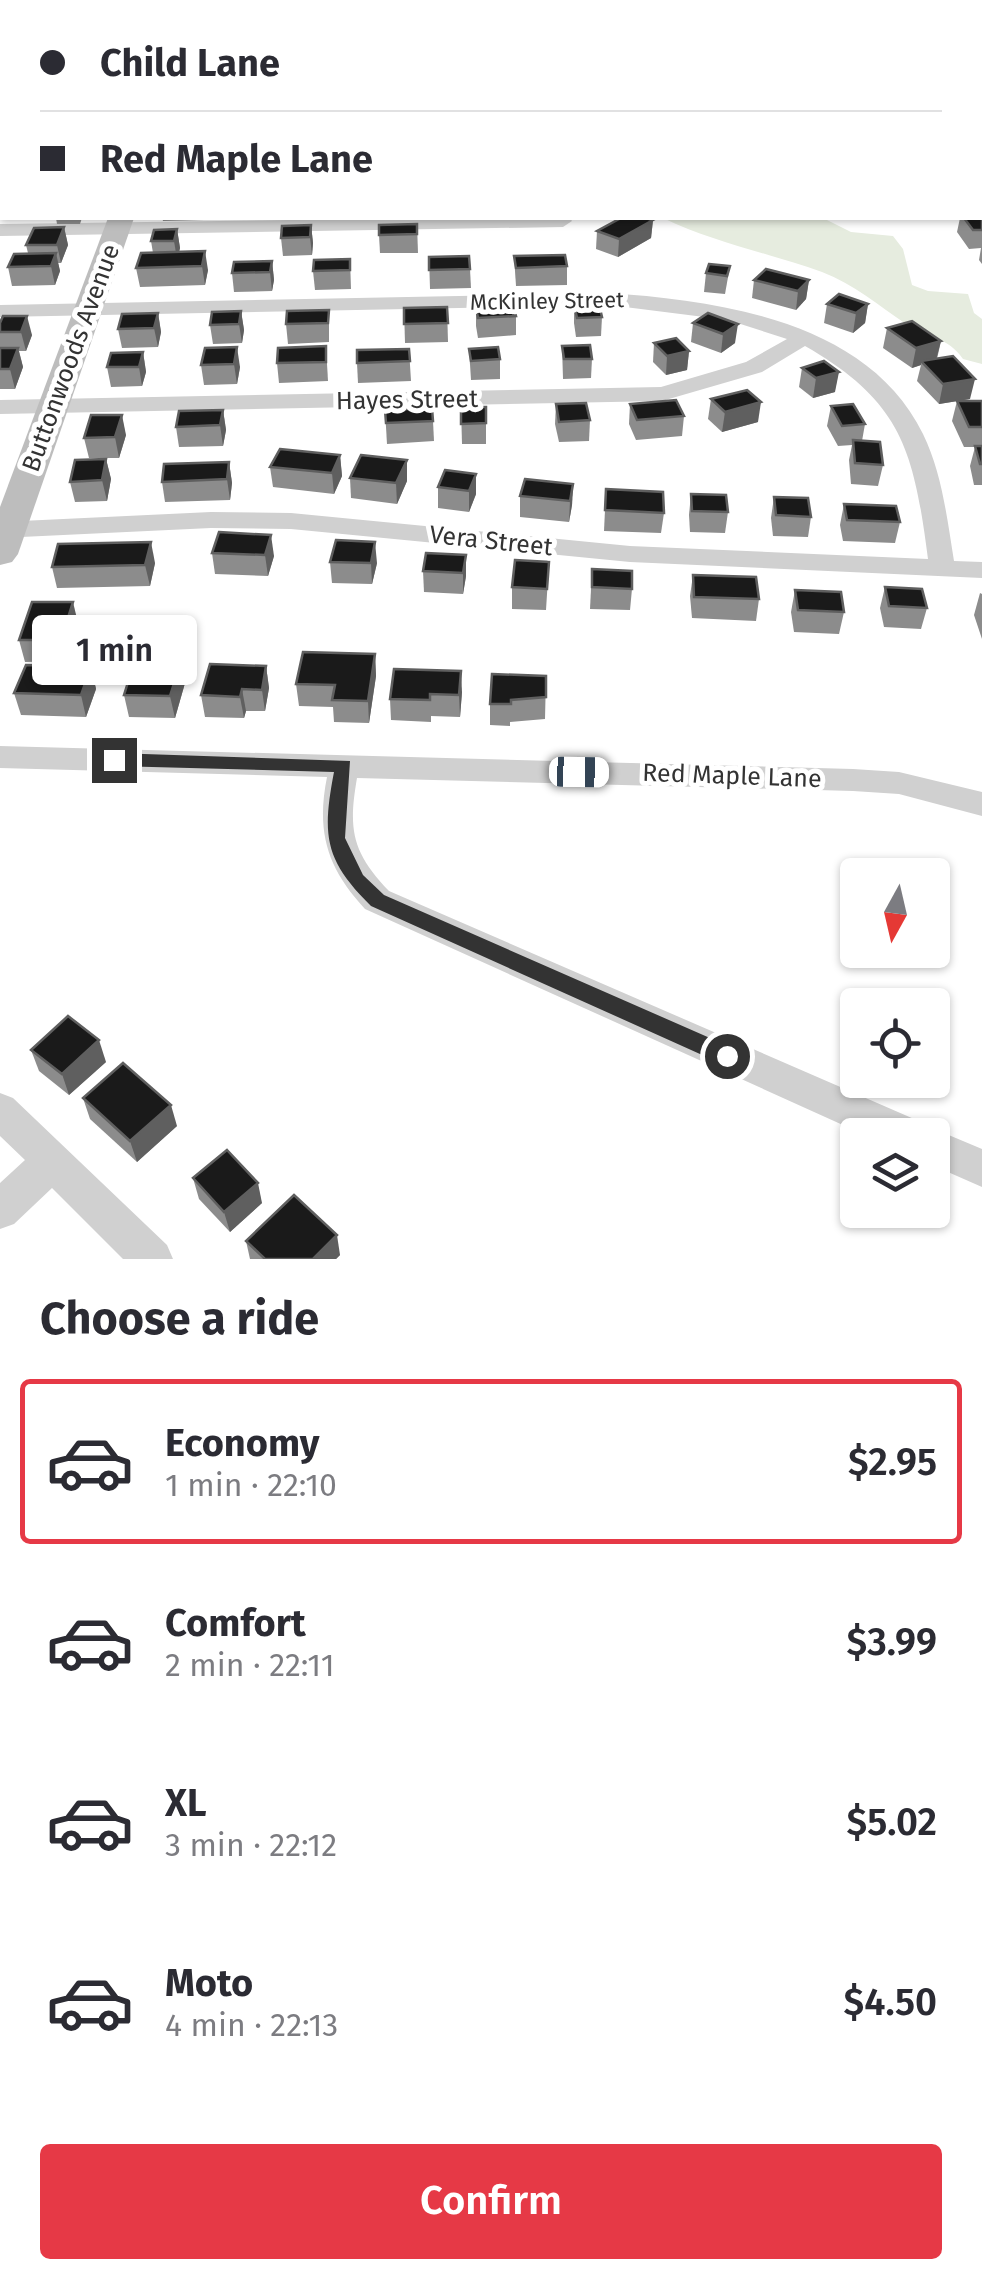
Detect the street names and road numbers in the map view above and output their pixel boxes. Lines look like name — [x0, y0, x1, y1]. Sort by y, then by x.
street label: Buttonwoods Avenue — [16, 240, 126, 476]
street label: McKinley Street — [470, 286, 624, 316]
street label: Hayes Street — [336, 384, 479, 416]
street label: Vera Street — [428, 520, 555, 562]
street label: Red Maple Lane — [642, 758, 822, 794]

